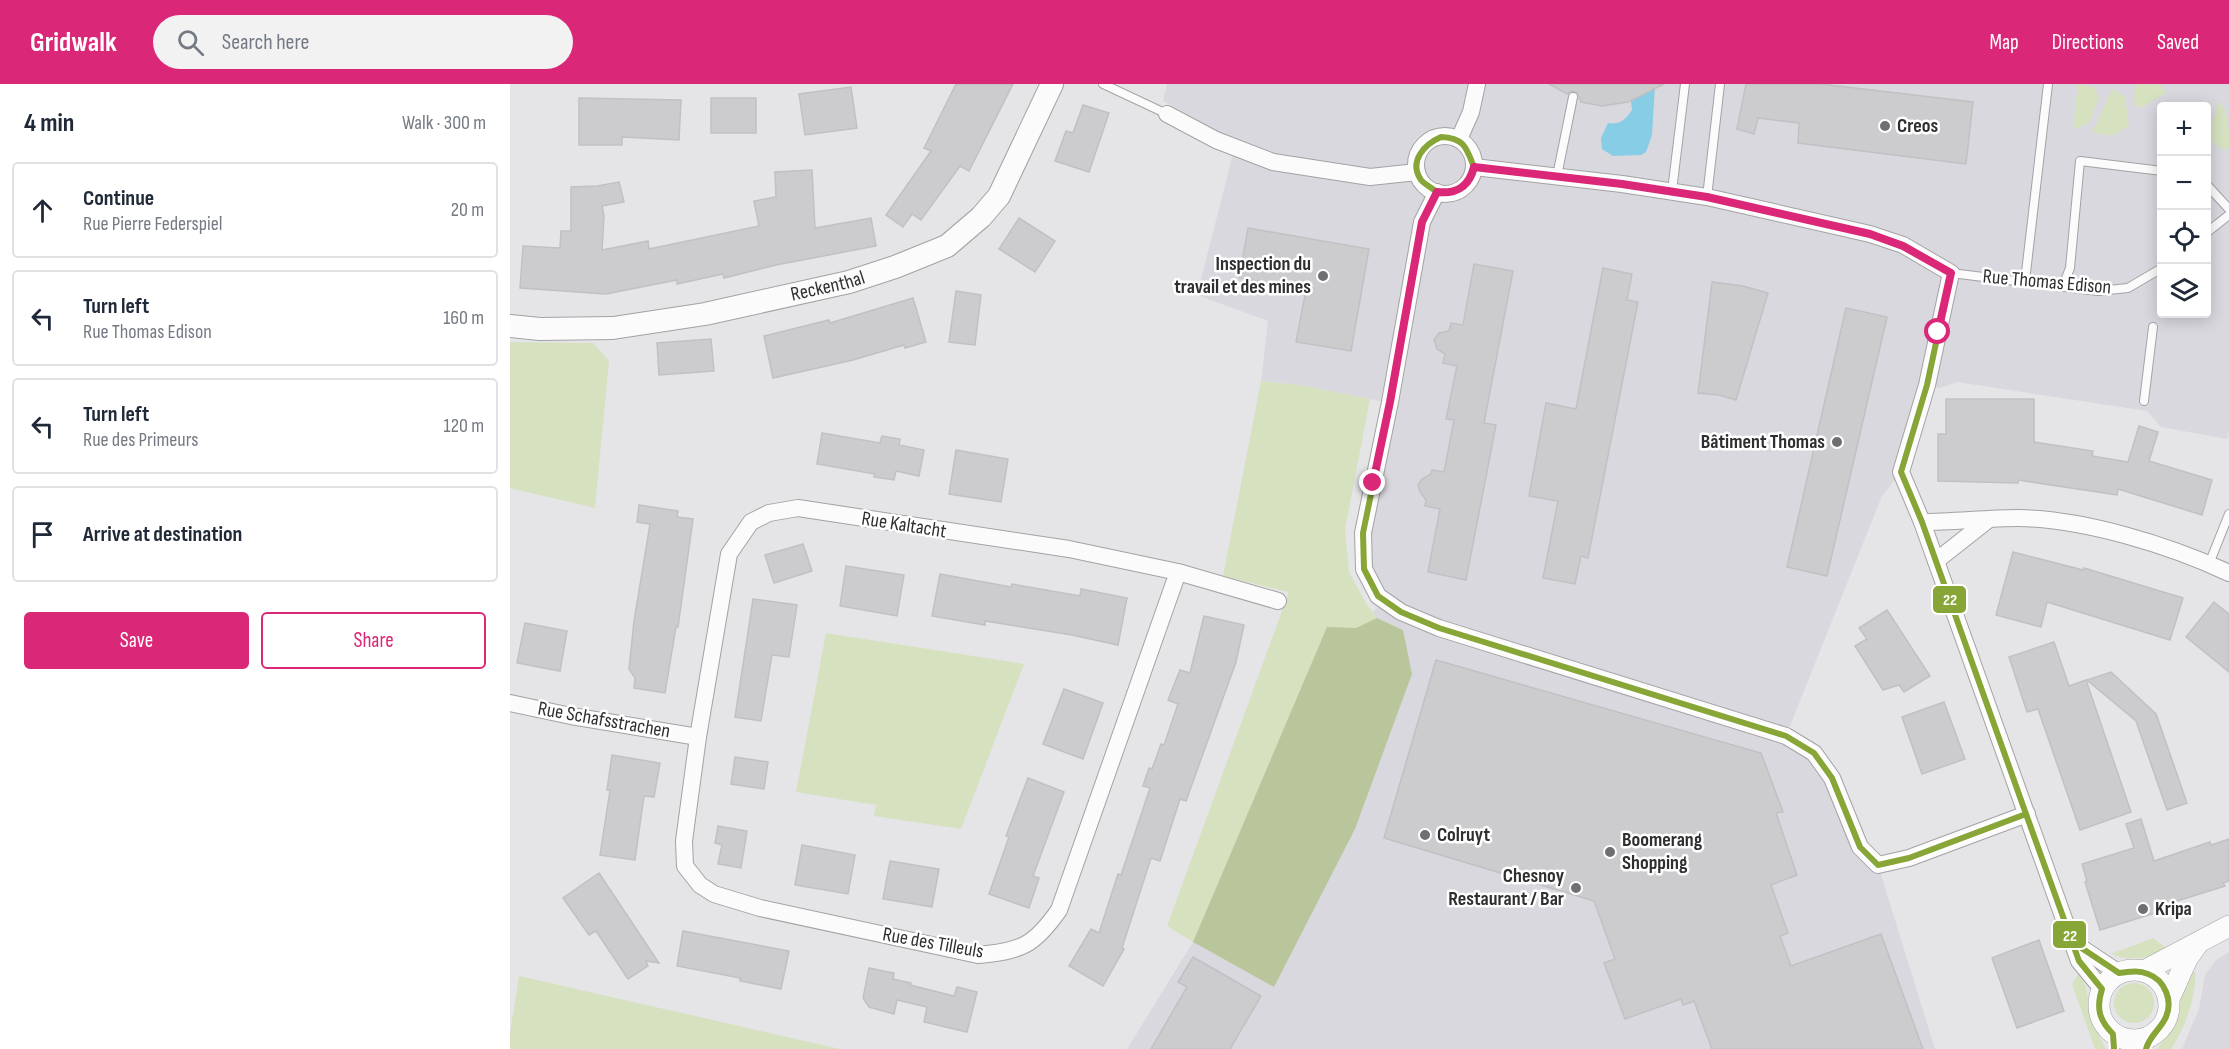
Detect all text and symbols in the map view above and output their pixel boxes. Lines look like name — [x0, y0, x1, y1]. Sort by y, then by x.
search box — [153, 15, 573, 69]
text: Gridwalk — [30, 26, 117, 59]
icon: search — [174, 26, 207, 59]
text: Search here — [222, 29, 309, 56]
text: Map — [1989, 30, 2019, 55]
text: Directions — [2052, 30, 2124, 55]
text: Saved — [2157, 30, 2199, 55]
map controls — [2157, 102, 2211, 318]
button: + — [2157, 102, 2211, 156]
text: 4 min — [24, 108, 74, 139]
text: Walk · 300 m — [402, 111, 486, 135]
place label: Creos — [1897, 114, 1938, 138]
marker: Creos — [1878, 119, 1892, 133]
button: − — [2157, 156, 2211, 210]
text: Continue — [83, 185, 154, 212]
icon: ahead — [26, 194, 59, 227]
text: 20 m — [451, 198, 484, 222]
button: locate — [2157, 210, 2211, 264]
text: Rue Pierre Federspiel — [83, 212, 223, 236]
place label: Inspection du travail et des mines — [1174, 252, 1311, 299]
street label: Rue Thomas Edison — [1982, 264, 2112, 300]
button: layers — [2157, 264, 2211, 318]
street label: Reckenthal — [788, 266, 868, 307]
marker: Inspection du travail et des mines — [1316, 269, 1330, 283]
text: Turn left — [83, 293, 149, 320]
icon: left — [26, 302, 59, 335]
text: 160 m — [443, 306, 484, 330]
route start — [1924, 318, 1950, 344]
text: Rue Thomas Edison — [83, 320, 212, 344]
text: Turn left — [83, 401, 149, 428]
icon: left — [26, 410, 59, 443]
text: 120 m — [444, 414, 484, 438]
text: Rue des Primeurs — [83, 428, 198, 452]
place label: Bâtiment Thomas — [1701, 430, 1825, 454]
marker: Bâtiment Thomas — [1830, 435, 1844, 449]
route end — [1359, 469, 1385, 495]
street label: Rue Kaltacht — [860, 506, 948, 544]
icon: arrive — [26, 518, 59, 551]
text: Arrive at destination — [83, 521, 242, 548]
line badge: 22 — [1932, 585, 1967, 614]
text: 22 — [1943, 591, 1957, 610]
button: Save — [24, 612, 249, 669]
button: Share — [261, 612, 486, 669]
street label: Rue Schafsstrachen — [536, 697, 672, 743]
place label: Colruyt — [1437, 823, 1490, 847]
marker: Colruyt — [1418, 828, 1432, 842]
place label: Boomerang Shopping — [1622, 828, 1703, 875]
marker: Boomerang Shopping — [1603, 845, 1617, 859]
place label: Chesnoy Restaurant / Bar — [1448, 864, 1565, 911]
marker: Chesnoy Restaurant / Bar — [1569, 881, 1583, 895]
place label: Kripa — [2155, 897, 2192, 921]
marker: Kripa — [2136, 902, 2150, 916]
line badge: 22 — [2052, 920, 2087, 949]
street label: Rue des Tilleuls — [881, 922, 985, 964]
text: 22 — [2063, 927, 2077, 946]

